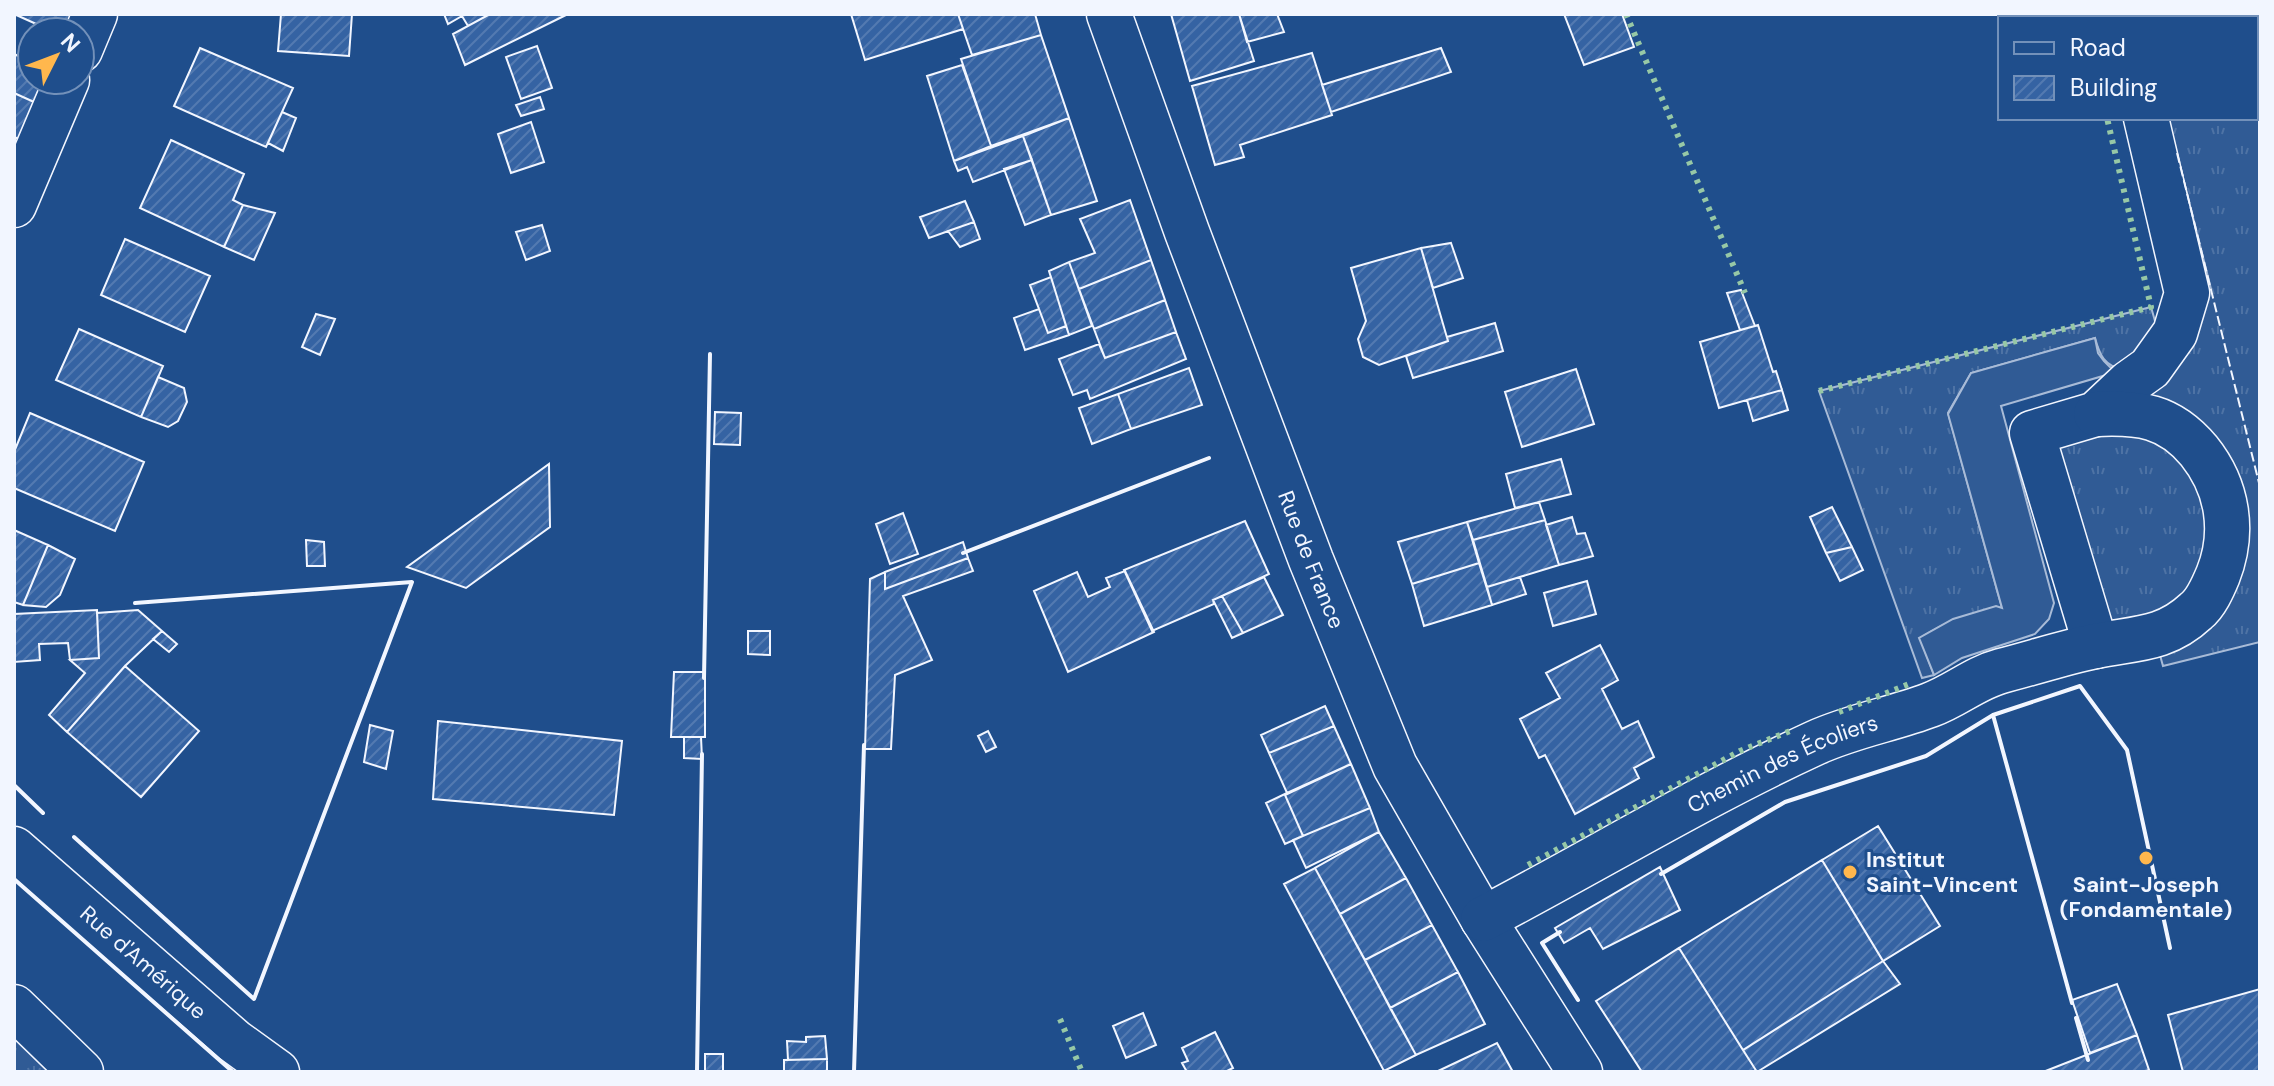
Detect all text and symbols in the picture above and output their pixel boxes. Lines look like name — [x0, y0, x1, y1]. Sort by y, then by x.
north arrow — [16, 16, 96, 96]
legend — [1998, 16, 2258, 120]
text: N — [54, 27, 87, 59]
text: Road — [2070, 32, 2126, 63]
text: Building — [2070, 72, 2157, 103]
street label: Rue de France — [1272, 486, 1352, 633]
street label: Chemin des Écoliers — [1682, 708, 1881, 820]
place label: Institut Saint-Vincent — [1866, 845, 2018, 899]
marker: Saint-Joseph (Fondamentale) — [2137, 849, 2155, 867]
marker: Institut Saint-Vincent — [1841, 863, 1859, 881]
place label: Saint-Joseph (Fondamentale) — [2060, 870, 2232, 924]
street label: Rue d'Amérique — [74, 899, 213, 1025]

